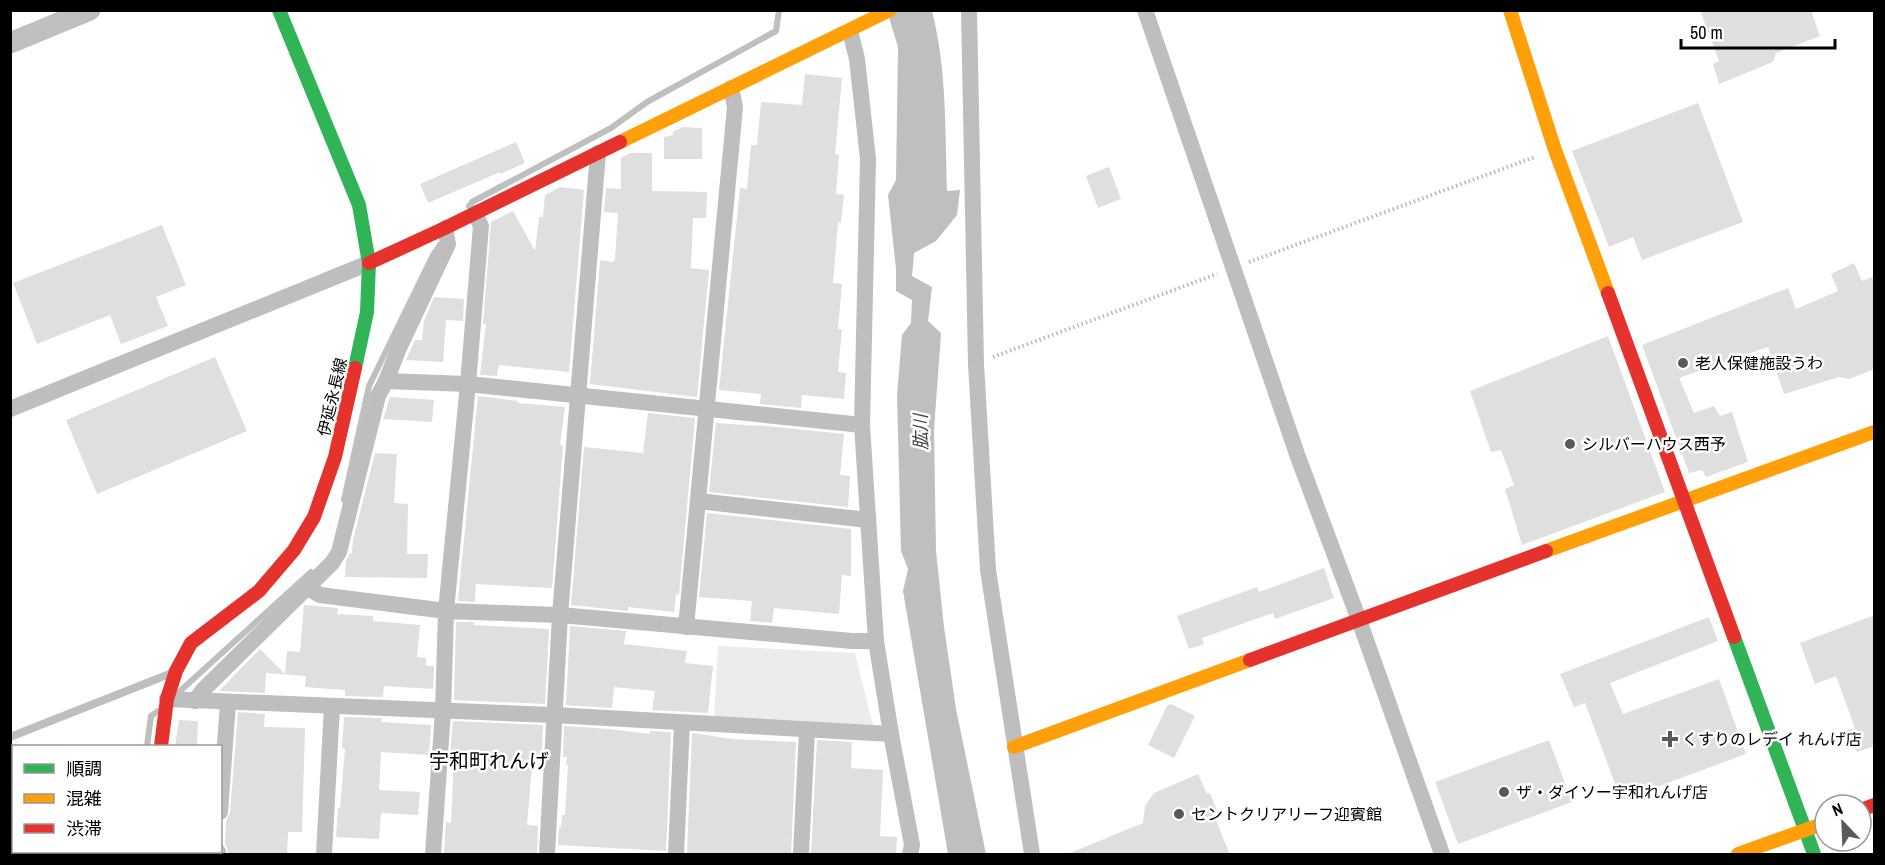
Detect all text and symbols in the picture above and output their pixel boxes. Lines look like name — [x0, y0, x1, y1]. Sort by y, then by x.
scale bar — [1681, 12, 1836, 50]
text: 50 m — [1690, 20, 1723, 45]
place label: 老人保健施設うわ — [1695, 352, 1823, 374]
street label: 伊延永長線 — [312, 356, 352, 438]
marker: 老人保健施設うわ — [1676, 356, 1690, 370]
water label: 肱川 — [908, 412, 933, 450]
place label: シルバーハウス西予 — [1582, 433, 1726, 455]
marker: シルバーハウス西予 — [1563, 437, 1577, 451]
place label: くすりのレデイ れんげ店 — [1682, 728, 1862, 750]
marker: くすりのレデイ れんげ店 — [1663, 732, 1677, 746]
legend — [12, 745, 222, 853]
district label: 宇和町れんげ — [429, 747, 549, 774]
text: 順調 — [66, 756, 102, 781]
place label: ザ・ダイソー宇和れんげ店 — [1516, 781, 1708, 803]
marker: ザ・ダイソー宇和れんげ店 — [1497, 785, 1511, 799]
text: 混雑 — [66, 786, 102, 811]
north arrow — [1813, 793, 1873, 853]
text: N — [1828, 797, 1846, 821]
place label: セントクリアリーフ迎賓館 — [1191, 803, 1382, 825]
marker: セントクリアリーフ迎賓館 — [1172, 807, 1186, 821]
text: 渋滞 — [66, 816, 102, 841]

